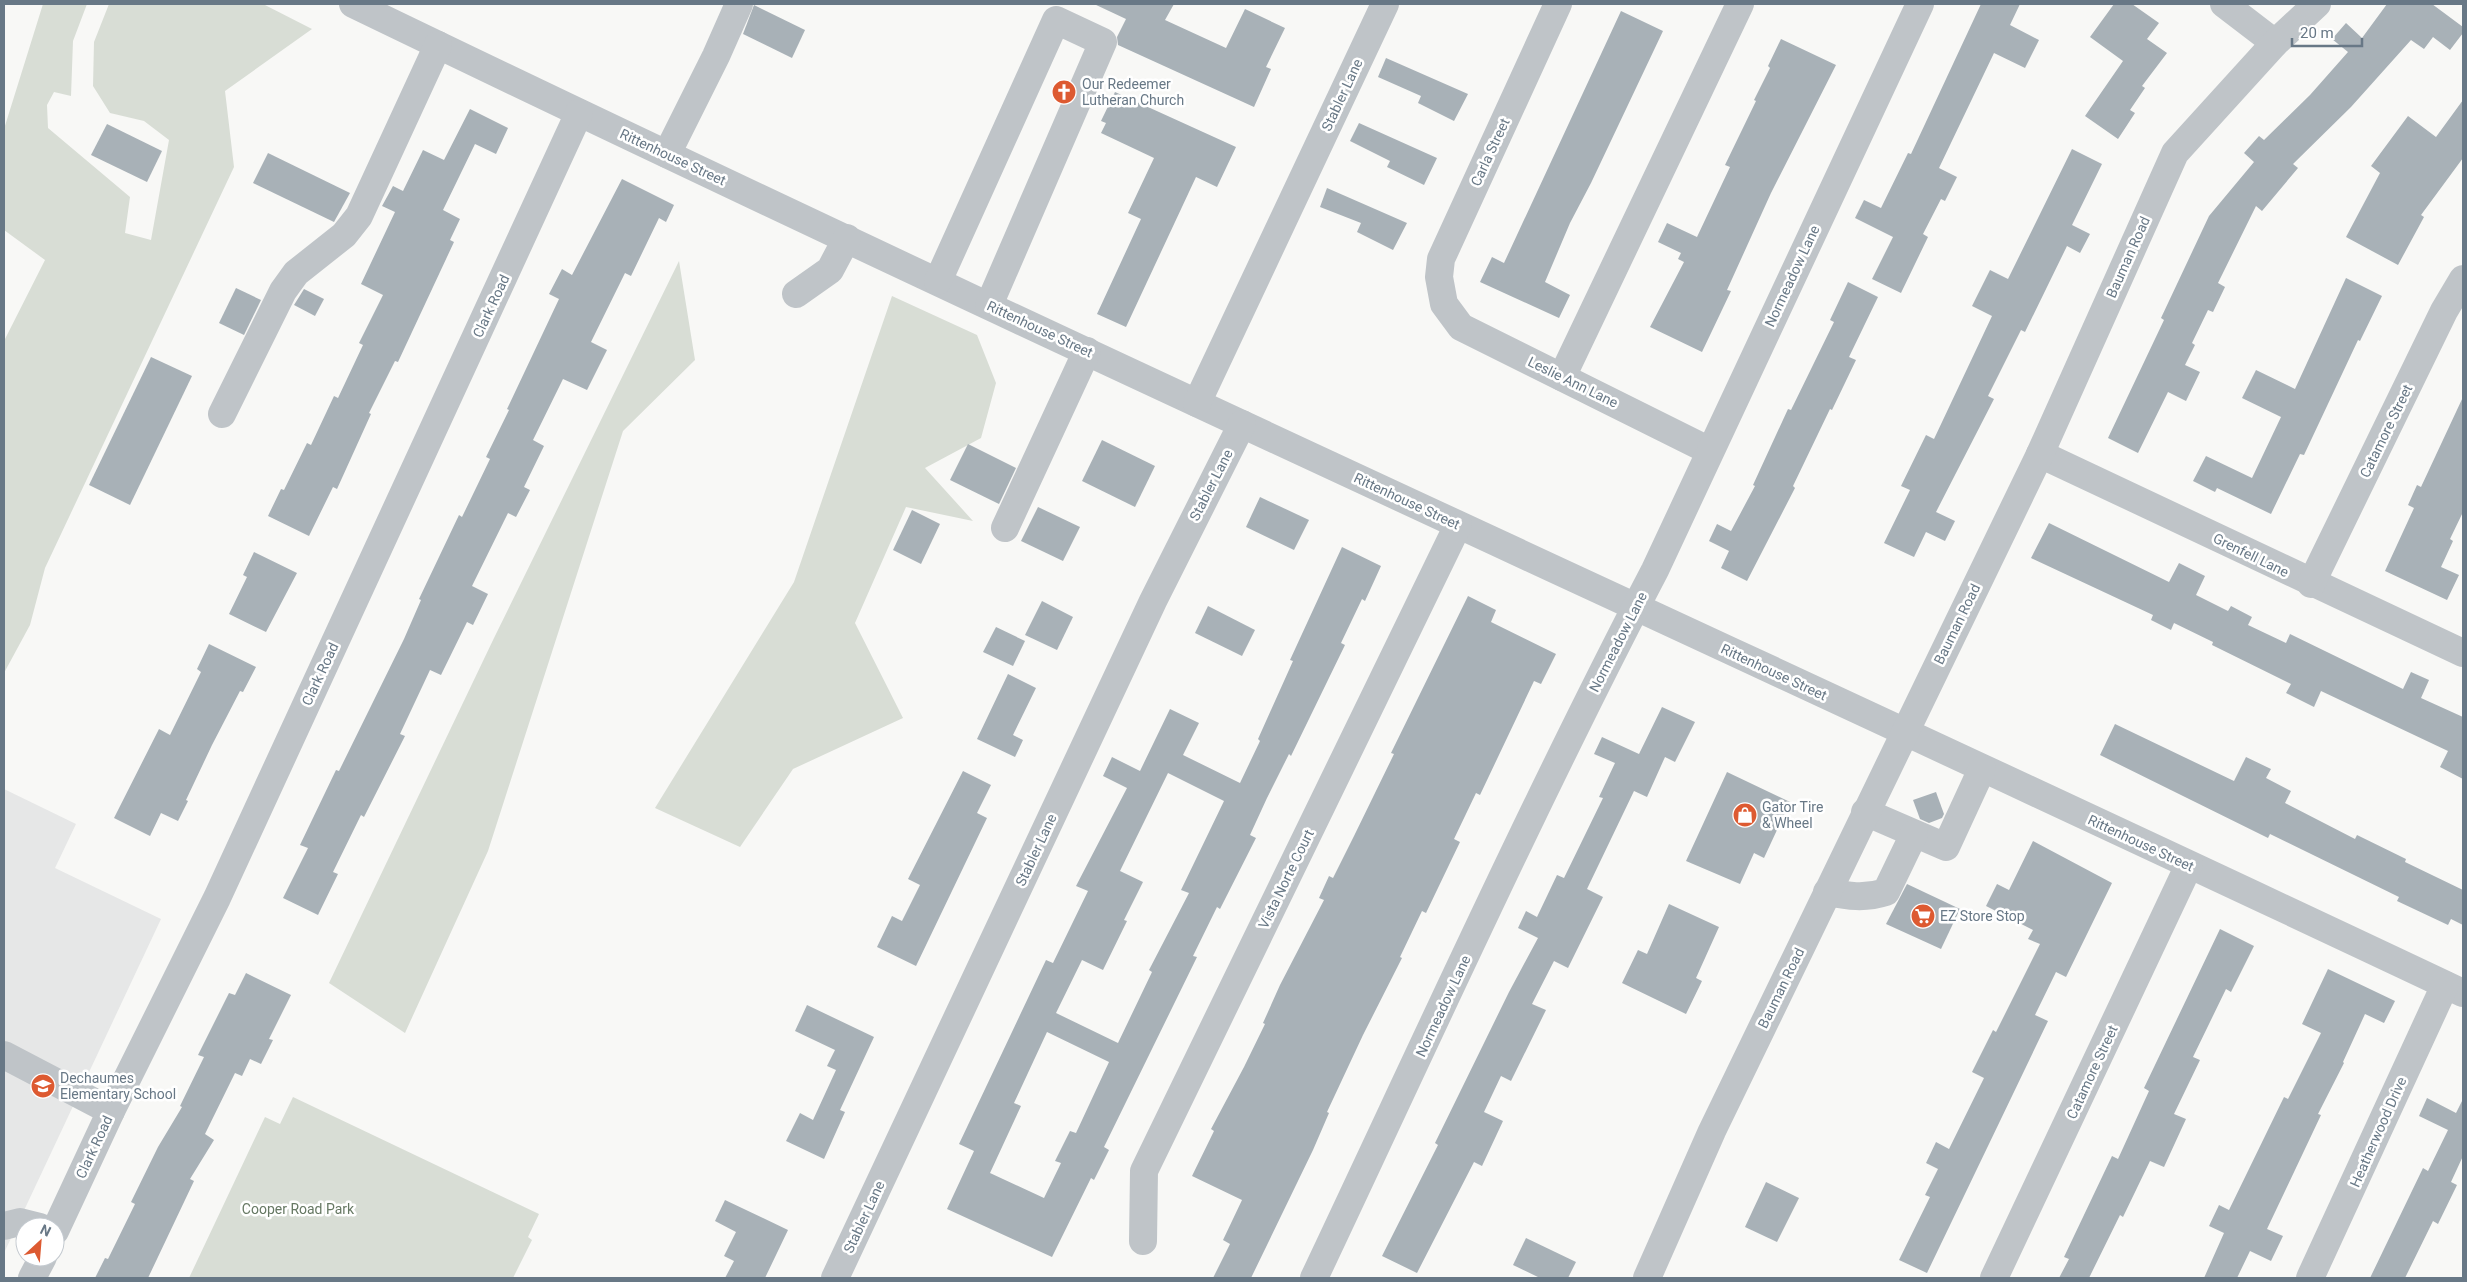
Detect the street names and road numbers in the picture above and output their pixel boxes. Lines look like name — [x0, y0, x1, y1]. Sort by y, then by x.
street label: Stabler Lane — [1318, 56, 1366, 134]
street label: Carla Street — [1467, 115, 1513, 188]
street label: Rittenhouse Street — [618, 125, 729, 189]
street label: Bauman Road — [2103, 214, 2153, 300]
street label: Normeadow Lane — [1761, 223, 1823, 329]
street label: Clark Road — [469, 272, 513, 340]
street label: Rittenhouse Street — [985, 297, 1096, 361]
street label: Leslie Ann Lane — [1525, 353, 1621, 411]
street label: Catamore Street — [2357, 381, 2416, 480]
street label: Stabler Lane — [1186, 447, 1236, 523]
street label: Rittenhouse Street — [1352, 469, 1463, 533]
street label: Grenfell Lane — [2211, 530, 2291, 580]
street label: Bauman Road — [1931, 581, 1983, 667]
street label: Normeadow Lane — [1586, 589, 1650, 695]
street label: Clark Road — [298, 640, 342, 708]
street label: Rittenhouse Street — [1719, 640, 1830, 704]
street label: Stabler Lane — [1012, 811, 1060, 889]
street label: Rittenhouse Street — [2086, 811, 2197, 875]
street label: Vista Norte Court — [1255, 826, 1317, 931]
street label: Bauman Road — [1755, 945, 1807, 1031]
street label: Normeadow Lane — [1412, 953, 1474, 1059]
street label: Catamore Street — [2063, 1022, 2121, 1121]
street label: Heatherwood Drive — [2347, 1074, 2409, 1190]
street label: Clark Road — [72, 1113, 116, 1181]
street label: Stabler Lane — [840, 1178, 888, 1256]

